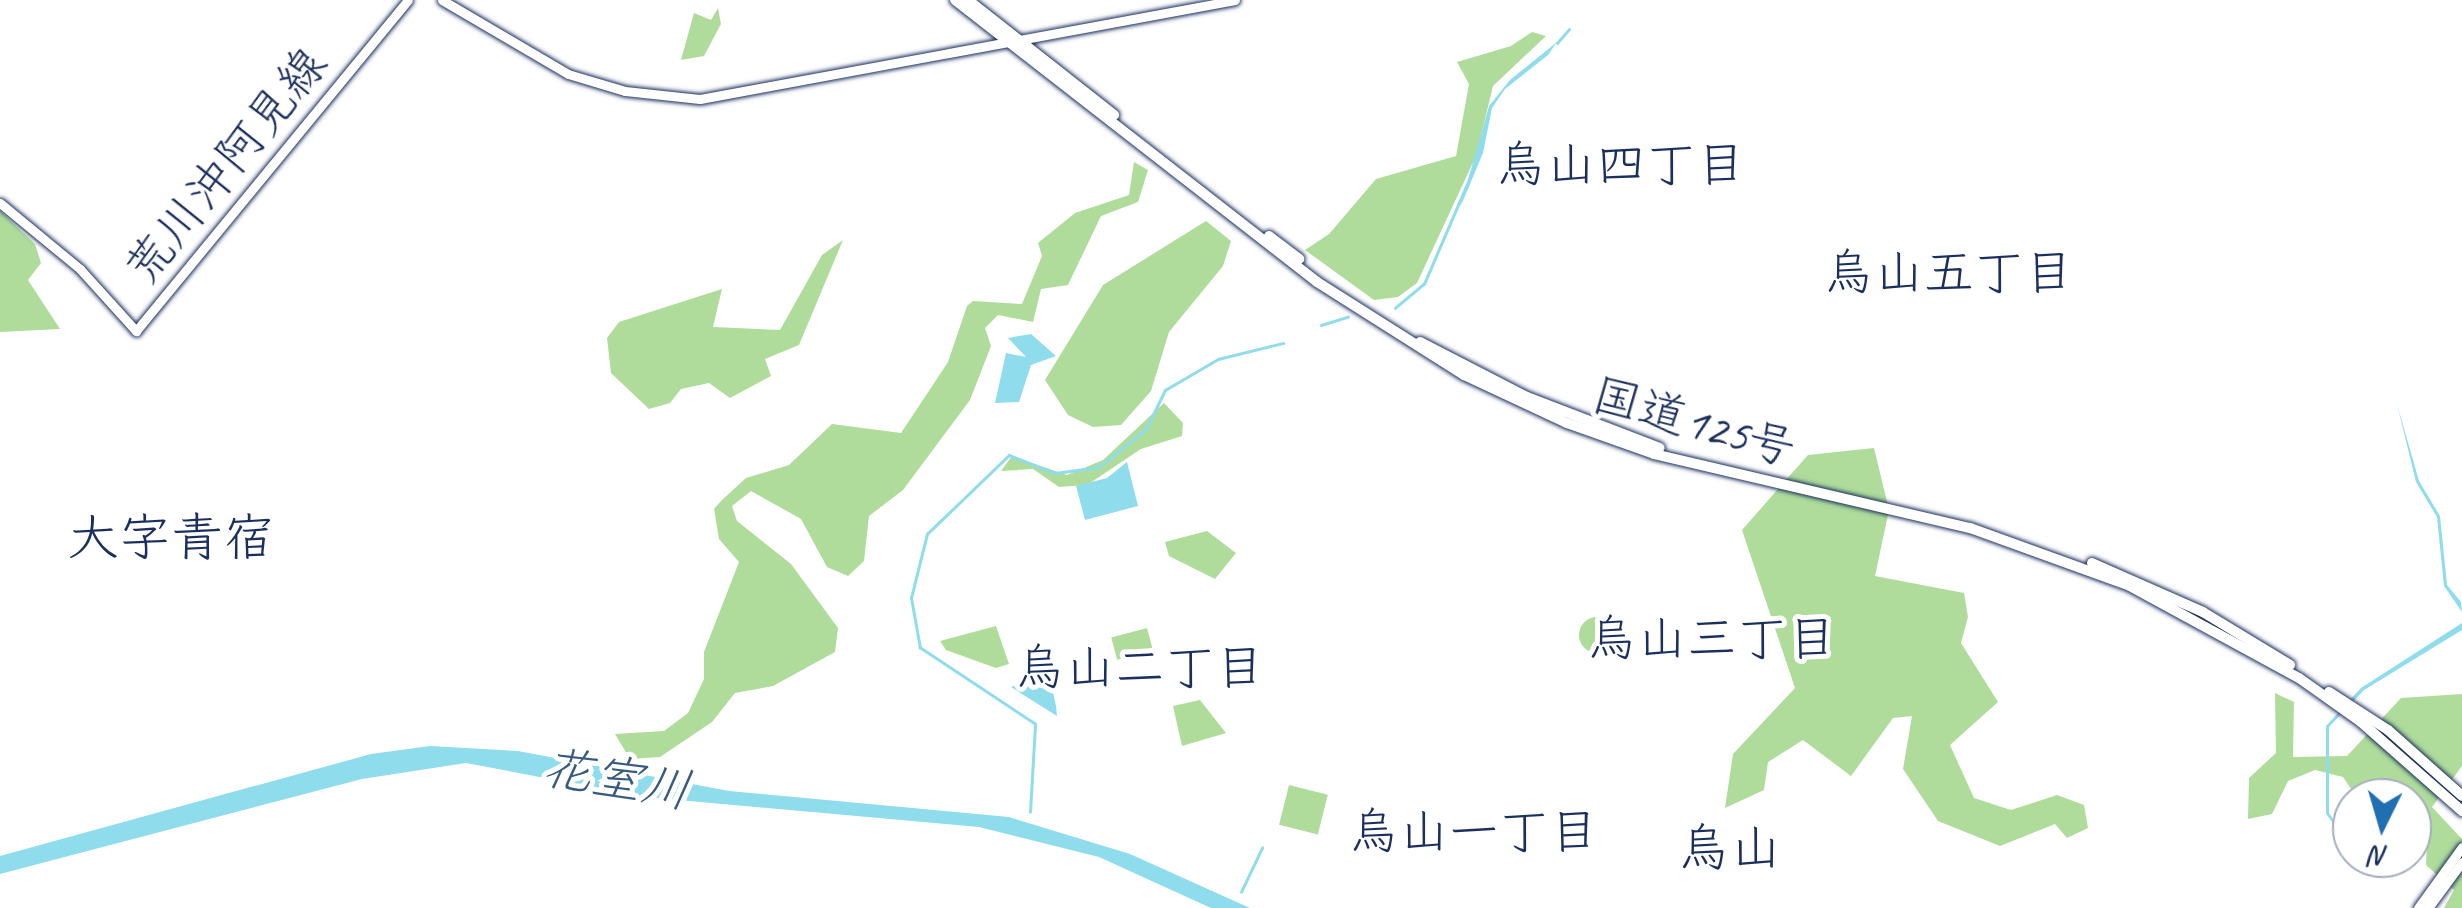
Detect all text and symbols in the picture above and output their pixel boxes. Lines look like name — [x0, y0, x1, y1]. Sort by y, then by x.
street label: 荒川沖阿見線 — [113, 36, 339, 296]
district label: 烏山四丁目 — [1496, 135, 1746, 195]
district label: 烏山五丁目 — [1824, 243, 2074, 303]
street label: 国道125号 — [1586, 366, 1802, 478]
district label: 大字青宿 — [67, 508, 275, 570]
district label: 烏山三丁目 — [1587, 609, 1837, 669]
district label: 烏山二丁目 — [1015, 638, 1265, 698]
water label: 花室川 — [538, 736, 696, 822]
north arrow — [2332, 778, 2432, 878]
district label: 烏山一丁目 — [1349, 802, 1599, 862]
district label: 烏山 — [1678, 818, 1782, 880]
text: N — [2369, 838, 2390, 875]

